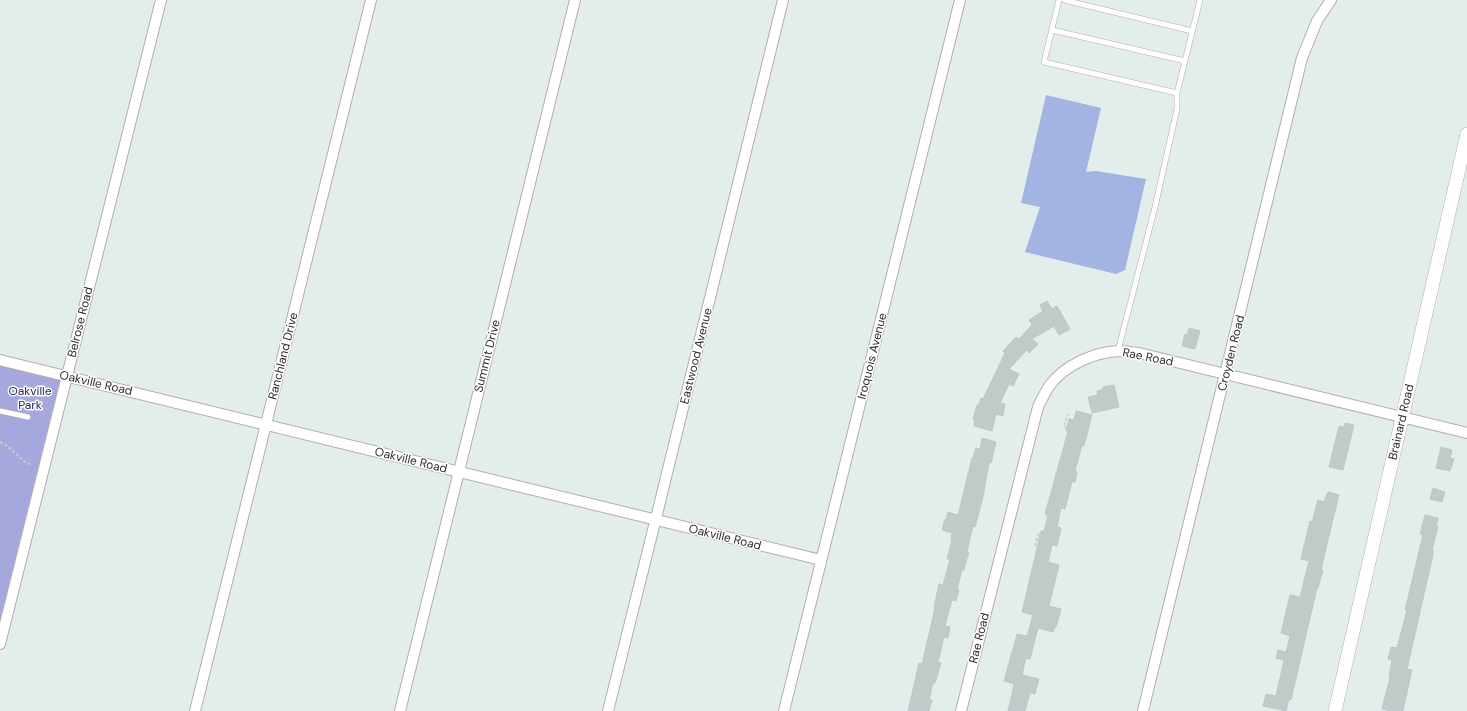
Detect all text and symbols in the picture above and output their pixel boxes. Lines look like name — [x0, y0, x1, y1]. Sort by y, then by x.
street label: Belrose Road — [64, 285, 96, 359]
street label: Eastwood Avenue — [676, 306, 716, 406]
street label: Ranchland Drive — [264, 311, 302, 401]
street label: Iroquois Avenue — [854, 311, 891, 401]
street label: Croyden Road — [1214, 313, 1248, 393]
street label: Summit Drive — [470, 318, 504, 394]
street label: Rae Road — [1121, 344, 1175, 370]
street label: Oakville Road — [58, 367, 134, 399]
park label: Oakville Park — [8, 383, 52, 413]
street label: Brainard Road — [1385, 383, 1417, 461]
street label: Oakville Road — [373, 443, 449, 477]
street label: Oakville Road — [687, 520, 763, 554]
street label: Rae Road — [965, 611, 993, 665]

